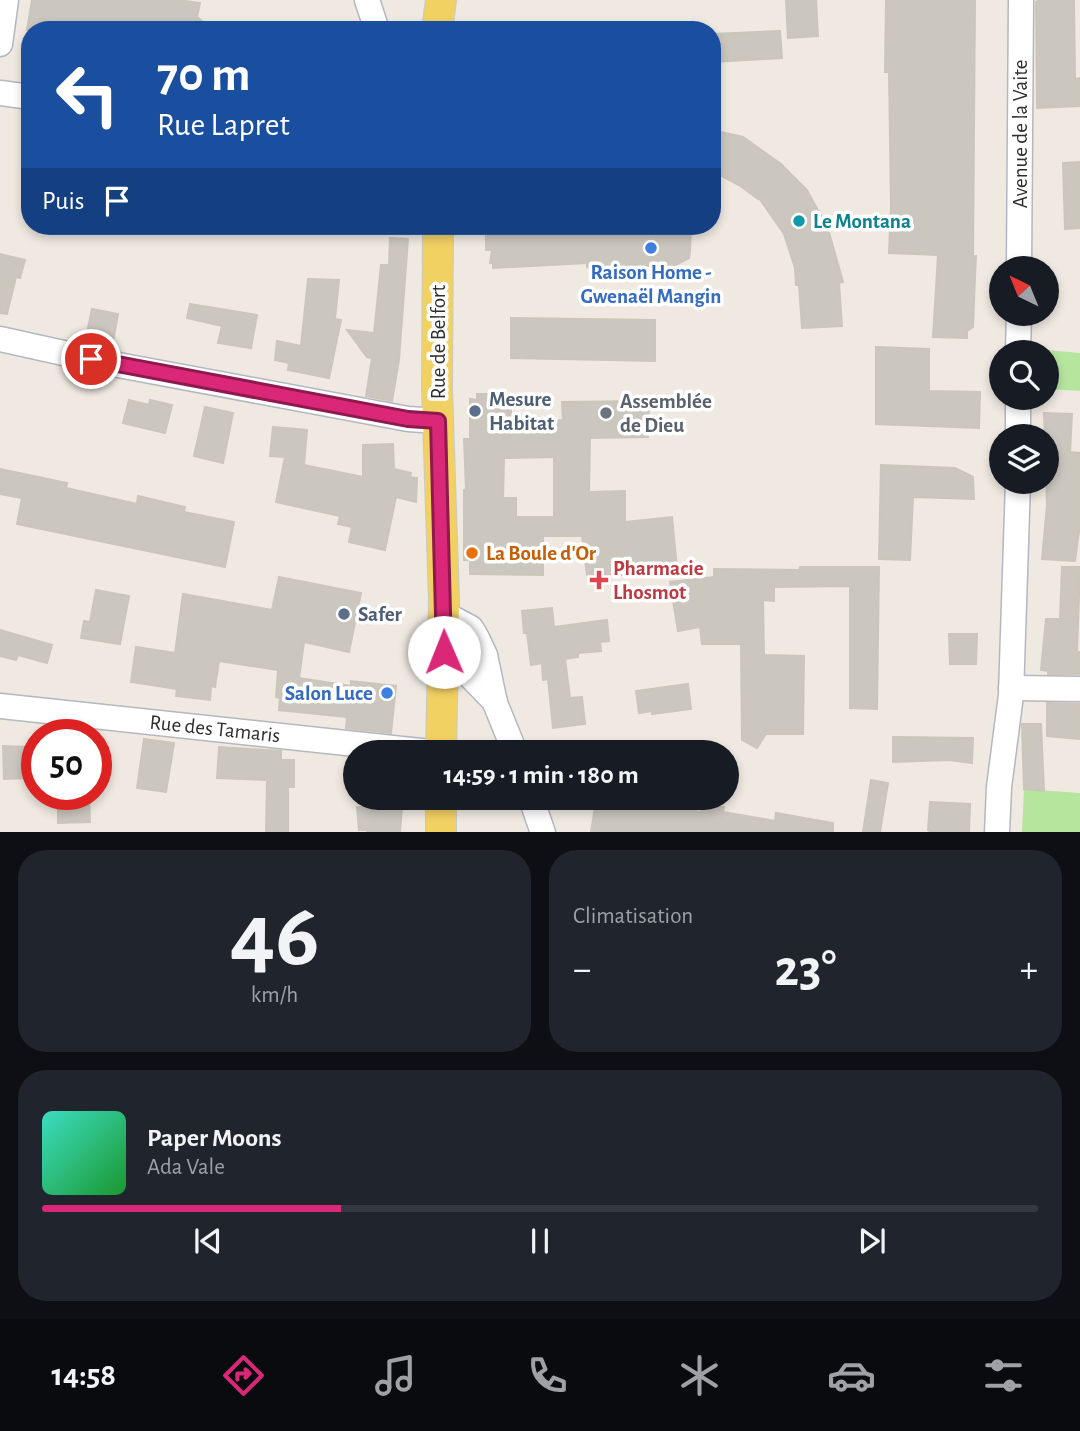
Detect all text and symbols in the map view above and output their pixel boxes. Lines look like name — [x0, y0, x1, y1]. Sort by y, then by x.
icon: left — [42, 49, 133, 140]
text: 70 m — [157, 51, 251, 100]
street label: Avenue de la Vaite — [1010, 60, 1031, 208]
text: Rue Lapret — [157, 109, 290, 141]
icon: arrive — [98, 182, 136, 220]
text: Puis — [42, 188, 84, 214]
place label: Le Montana — [813, 211, 911, 232]
marker: Le Montana — [791, 213, 807, 229]
marker: Raison Home - Gwenaël Mangin — [643, 240, 659, 256]
north arrow — [989, 256, 1059, 326]
map controls — [989, 256, 1059, 494]
place label: Raison Home - Gwenaël Mangin — [581, 262, 721, 307]
street label: Rue de Belfort — [428, 284, 449, 399]
pin — [61, 329, 121, 389]
icon: arrive — [72, 340, 110, 378]
button: search — [989, 340, 1059, 410]
place label: Mesure Habitat — [489, 389, 554, 434]
place label: Assemblée de Dieu — [620, 391, 712, 436]
marker: Mesure Habitat — [467, 403, 483, 419]
marker: Assemblée de Dieu — [598, 405, 614, 421]
button: layers — [989, 424, 1059, 494]
place label: La Boule d'Or — [486, 543, 597, 564]
marker: La Boule d'Or — [464, 545, 480, 561]
place label: Pharmacie Lhosmot — [613, 558, 704, 603]
marker: Pharmacie Lhosmot — [591, 572, 607, 588]
place label: Safer — [358, 604, 403, 625]
marker: Safer — [336, 606, 352, 622]
position arrow — [407, 615, 481, 689]
place label: Salon Luce — [285, 683, 373, 704]
marker: Salon Luce — [379, 685, 395, 701]
street label: Rue des Tamaris — [149, 712, 281, 746]
speed limit sign: 50 — [21, 719, 112, 810]
text: 14:59 · 1 min · 180 m — [443, 762, 639, 788]
text: 46 — [230, 891, 319, 982]
text: Climatisation — [573, 905, 693, 928]
text: 23° — [774, 943, 837, 995]
text: − — [573, 951, 591, 989]
text: + — [1020, 951, 1038, 989]
text: km/h — [251, 984, 298, 1007]
text: Paper Moons — [147, 1125, 282, 1151]
text: Ada Vale — [147, 1156, 225, 1179]
icon: previous — [189, 1222, 227, 1260]
icon: pause — [521, 1222, 559, 1260]
icon: next — [853, 1222, 891, 1260]
icon: directions — [219, 1351, 268, 1400]
icon: music — [371, 1351, 420, 1400]
icon: phone — [523, 1351, 572, 1400]
icon: climate — [675, 1351, 724, 1400]
icon: car — [827, 1351, 876, 1400]
icon: filters — [979, 1351, 1028, 1400]
text: 14:58 — [52, 1359, 116, 1391]

